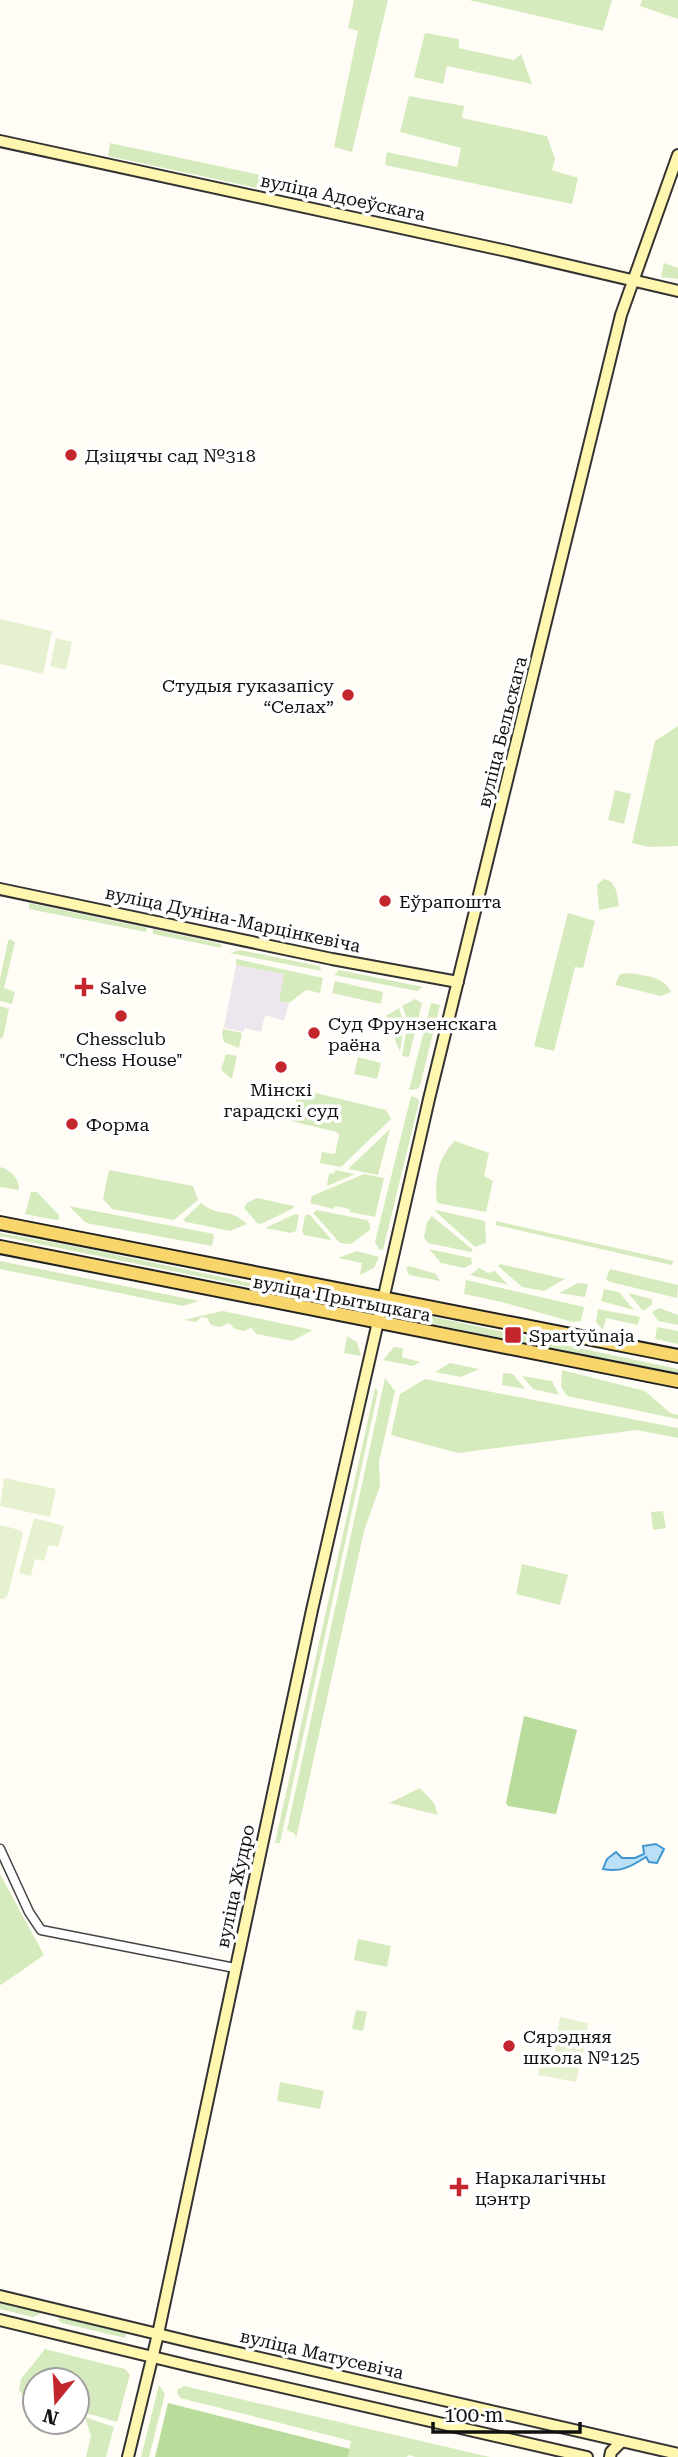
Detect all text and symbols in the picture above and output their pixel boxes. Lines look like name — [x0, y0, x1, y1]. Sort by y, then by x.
street label: вуліца Адоеўскага — [259, 169, 427, 225]
place label: Дзіцячы сад №318 — [85, 445, 256, 466]
marker: Дзіцячы сад №318 — [63, 447, 79, 463]
street label: вуліца Бельскага — [473, 654, 531, 810]
place label: Студыя гуказапісу “Селах” — [162, 675, 334, 717]
marker: Студыя гуказапісу “Селах” — [340, 687, 356, 703]
street label: вуліца Дуніна-Марцінкевіча — [103, 882, 363, 956]
place label: Еўрапошта — [399, 891, 502, 912]
marker: Еўрапошта — [377, 893, 393, 909]
marker: Salve — [74, 977, 94, 997]
place label: Salve — [100, 977, 147, 998]
marker: Chessclub "Chess House" — [113, 1008, 129, 1024]
place label: Суд Фрунзенскага раёна — [328, 1013, 497, 1055]
marker: Суд Фрунзенскага раёна — [306, 1025, 322, 1041]
place label: Chessclub "Chess House" — [59, 1028, 183, 1070]
marker: Мінскі гарадскі суд — [273, 1059, 289, 1075]
place label: Мінскі гарадскі суд — [223, 1079, 339, 1121]
place label: Форма — [86, 1114, 149, 1135]
marker: Форма — [64, 1116, 80, 1132]
street label: вуліца Прытыцкага — [251, 1270, 433, 1326]
marker: Spartyŭnaja — [503, 1325, 523, 1345]
place label: Spartyŭnaja — [529, 1325, 635, 1346]
street label: вуліца Жудро — [212, 1822, 258, 1950]
place label: Сярэдняя школа №125 — [523, 2026, 640, 2068]
marker: Сярэдняя школа №125 — [501, 2038, 517, 2054]
place label: Наркалагічны цэнтр — [475, 2167, 606, 2209]
marker: Наркалагічны цэнтр — [449, 2177, 469, 2197]
street label: вуліца Матусевіча — [238, 2325, 406, 2383]
north arrow — [21, 2366, 91, 2436]
scale bar — [433, 2390, 580, 2434]
text: N — [40, 2403, 61, 2430]
text: 100 m — [444, 2403, 504, 2427]

